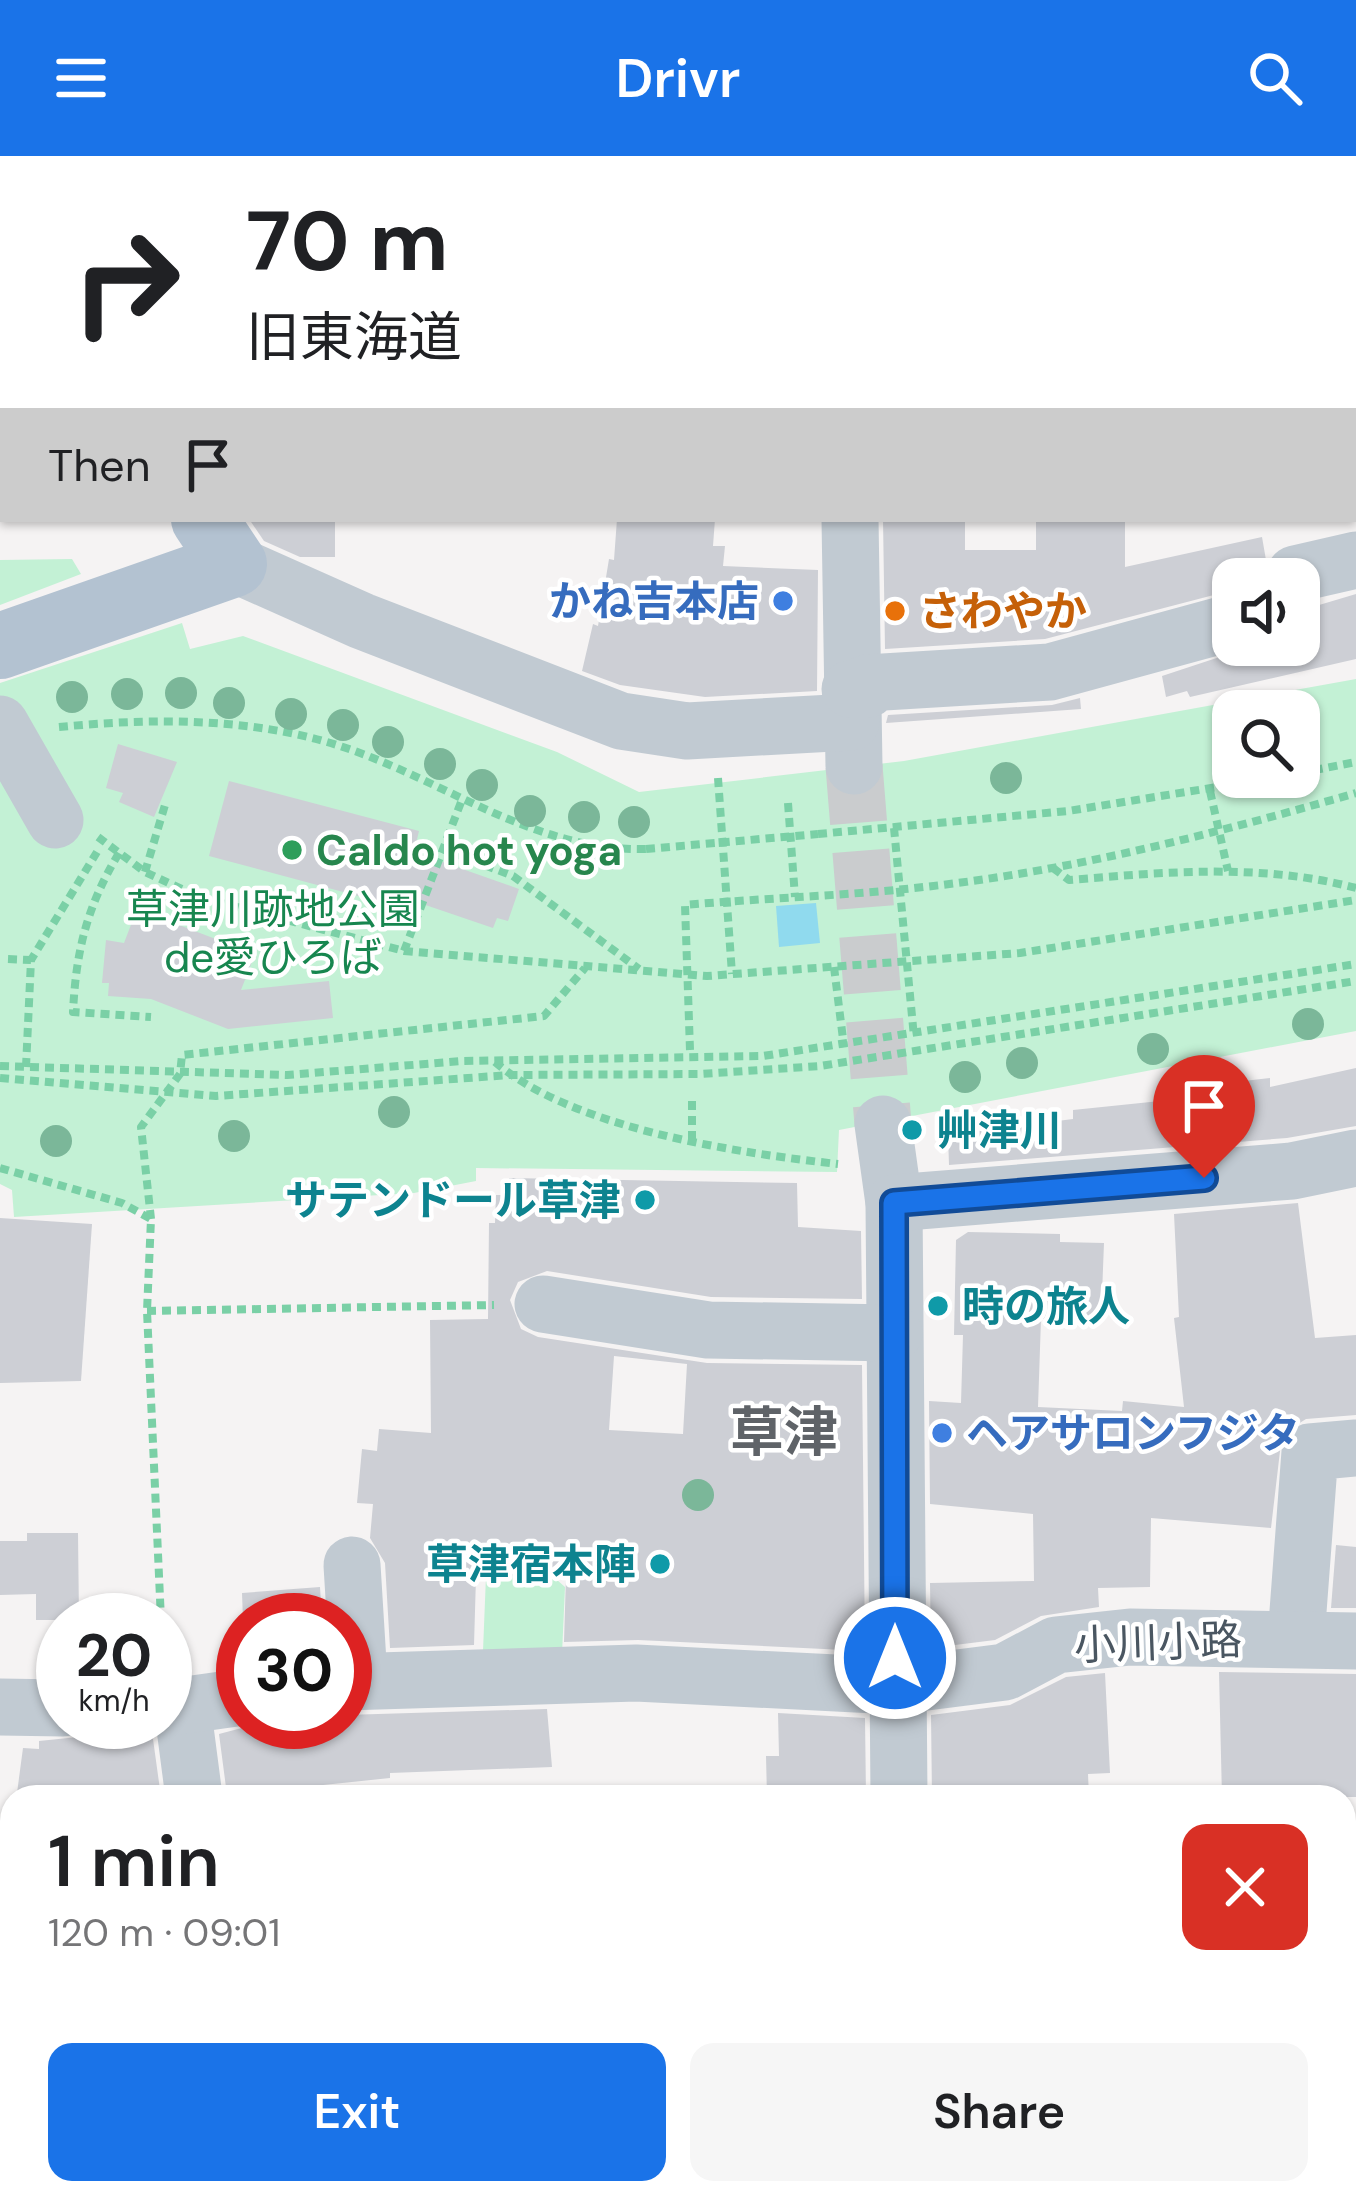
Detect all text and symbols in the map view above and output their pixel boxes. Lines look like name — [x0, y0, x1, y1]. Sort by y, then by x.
text: Drivr — [616, 43, 740, 114]
icon: menu — [48, 45, 114, 111]
icon: search — [1242, 45, 1308, 111]
text: 70 m — [246, 187, 449, 296]
icon: right — [48, 204, 204, 360]
text: 旧東海道 — [246, 302, 462, 373]
icon: arrive — [175, 432, 241, 498]
text: Then — [48, 436, 151, 495]
map controls — [1212, 558, 1320, 798]
button: sound — [1212, 558, 1320, 666]
place label: かね吉本店 — [549, 574, 759, 629]
place label: さわやか — [919, 584, 1087, 639]
marker: かね吉本店 — [770, 588, 796, 614]
marker: さわやか — [882, 598, 908, 624]
button: search — [1212, 690, 1320, 798]
place label: Caldo hot yoga — [316, 823, 622, 878]
marker: Caldo hot yoga — [279, 837, 305, 863]
park label: 草津川跡地公園 de愛ひろば — [126, 882, 420, 985]
pin — [1153, 1055, 1255, 1178]
icon: arrive — [1171, 1073, 1237, 1139]
place label: 艸津川 — [936, 1103, 1062, 1158]
marker: 艸津川 — [899, 1117, 925, 1143]
place label: サテンドール草津 — [285, 1173, 621, 1228]
marker: サテンドール草津 — [632, 1187, 658, 1213]
place label: 時の旅人 — [962, 1279, 1130, 1334]
marker: 時の旅人 — [925, 1293, 951, 1319]
district label: 草津 — [730, 1397, 838, 1468]
place label: ヘアサロンフジタ — [966, 1406, 1300, 1461]
marker: ヘアサロンフジタ — [929, 1420, 955, 1446]
place label: 草津宿本陣 — [426, 1537, 636, 1592]
marker: 草津宿本陣 — [647, 1551, 673, 1577]
speed limit sign: 30 — [216, 1593, 372, 1749]
position arrow — [832, 1595, 958, 1721]
street label: 小川小路 — [1073, 1612, 1243, 1673]
text: 20 — [76, 1616, 152, 1695]
text: km/h — [79, 1681, 149, 1720]
text: 1 min — [48, 1815, 220, 1908]
button: close — [1182, 1824, 1308, 1950]
text: 120 m · 09:01 — [48, 1907, 280, 1958]
button: Exit — [48, 2043, 666, 2181]
button: Share — [690, 2043, 1308, 2181]

